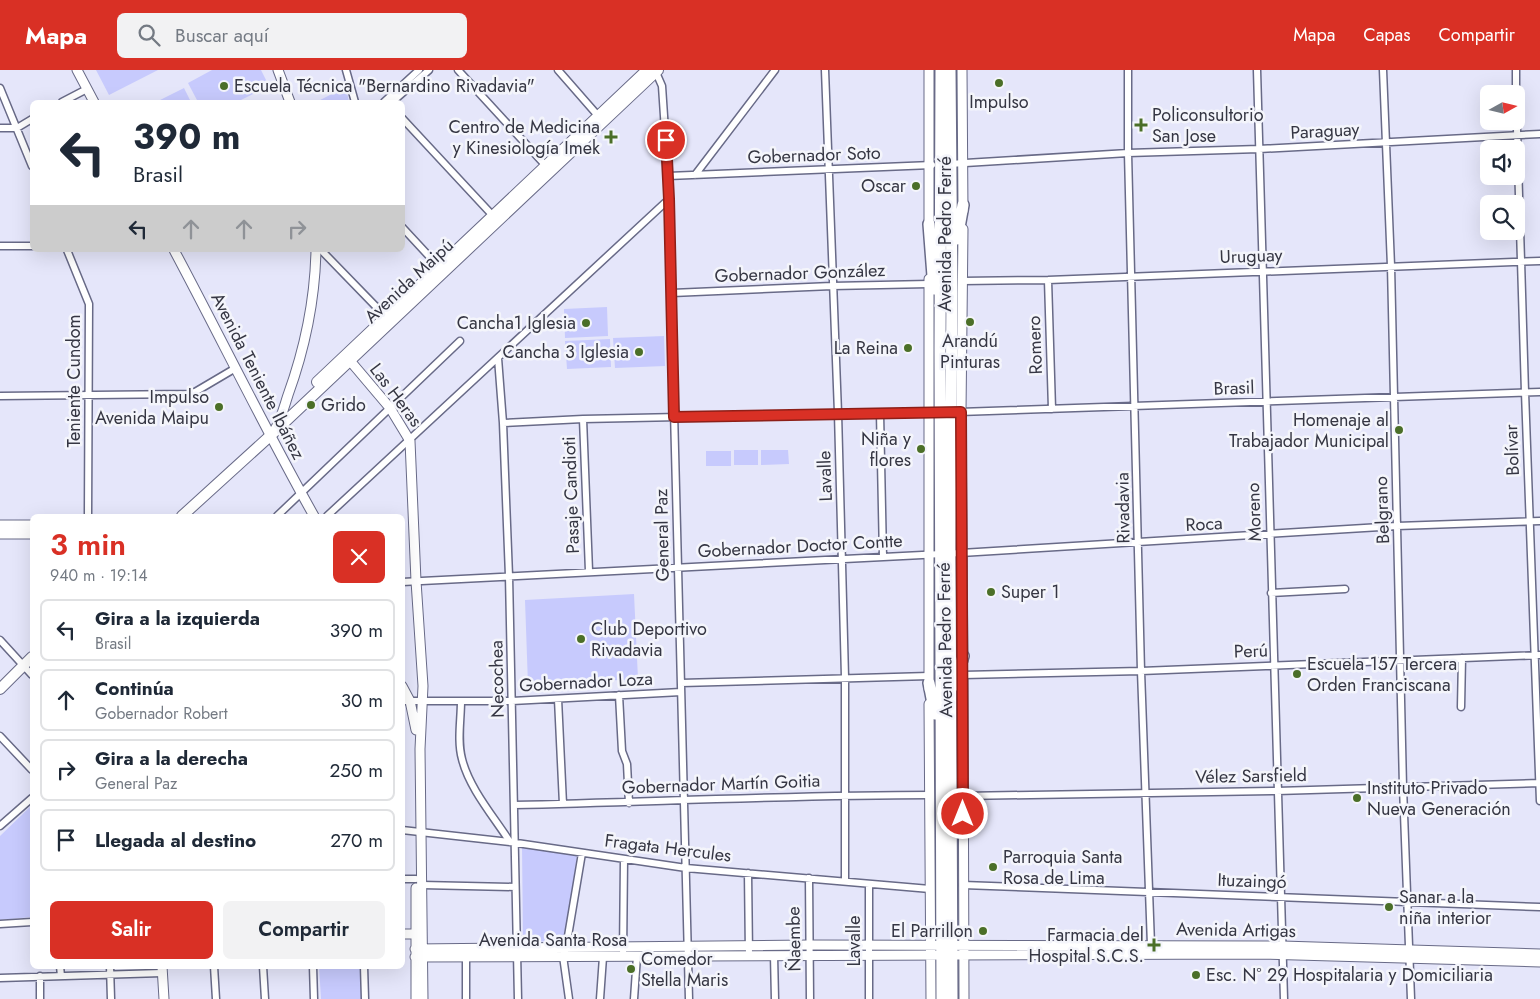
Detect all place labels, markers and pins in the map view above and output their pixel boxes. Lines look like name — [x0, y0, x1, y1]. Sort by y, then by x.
place label: Escuela Técnica "Bernardino Rivadavia" — [234, 73, 535, 99]
marker: Impulso — [993, 77, 1005, 89]
marker: Escuela Técnica "Bernardino Rivadavia" — [218, 80, 230, 92]
place label: Impulso — [969, 89, 1029, 115]
place label: Policonsultorio San Jose — [1152, 102, 1264, 149]
place label: Centro de Medicina y Kinesiología Imek — [448, 114, 600, 161]
marker: Policonsultorio San Jose — [1134, 118, 1148, 132]
pin — [645, 119, 687, 161]
marker: Centro de Medicina y Kinesiología Imek — [604, 130, 618, 144]
place label: Oscar — [861, 173, 907, 199]
marker: Oscar — [910, 180, 922, 192]
place label: Cancha1 Iglesia — [457, 310, 576, 336]
marker: Arandú Pinturas — [964, 316, 976, 328]
marker: Cancha1 Iglesia — [580, 317, 592, 329]
place label: Arandú Pinturas — [940, 328, 1000, 375]
place label: La Reina — [834, 335, 898, 361]
place label: Cancha 3 Iglesia — [503, 339, 629, 365]
marker: La Reina — [902, 342, 914, 354]
marker: Cancha 3 Iglesia — [633, 346, 645, 358]
place label: Impulso Avenida Maipu — [95, 384, 209, 431]
place label: Grido — [321, 392, 366, 418]
marker: Grido — [305, 399, 317, 411]
marker: Impulso Avenida Maipu — [213, 401, 225, 413]
place label: Homenaje al Trabajador Municipal — [1229, 407, 1389, 454]
marker: Homenaje al Trabajador Municipal — [1393, 424, 1405, 436]
place label: Niña y flores — [861, 426, 911, 473]
marker: Niña y flores — [915, 443, 927, 455]
place label: Super 1 — [1001, 579, 1060, 605]
marker: Super 1 — [985, 586, 997, 598]
place label: Club Deportivo Rivadavia — [591, 616, 707, 663]
marker: Club Deportivo Rivadavia — [575, 633, 587, 645]
place label: Escuela 157 Tercera Orden Franciscana — [1307, 651, 1457, 698]
marker: Escuela 157 Tercera Orden Franciscana — [1291, 668, 1303, 680]
place label: Instituto Privado Nueva Generación — [1367, 775, 1511, 822]
marker: Instituto Privado Nueva Generación — [1351, 792, 1363, 804]
place label: Parroquia Santa Rosa de Lima — [1003, 844, 1122, 891]
marker: Parroquia Santa Rosa de Lima — [987, 861, 999, 873]
place label: Sanar a la niña interior — [1399, 884, 1492, 931]
marker: Sanar a la niña interior — [1383, 901, 1395, 913]
place label: El Parrillon — [891, 918, 973, 944]
place label: Farmacia del Hospital S.C.S. — [1029, 922, 1144, 969]
marker: El Parrillon — [977, 925, 989, 937]
marker: Farmacia del Hospital S.C.S. — [1148, 939, 1160, 951]
place label: Comedor Stella Maris — [641, 946, 728, 993]
place label: Esc. Nº 29 Hospitalaria y Domiciliaria — [1206, 962, 1493, 988]
marker: Comedor Stella Maris — [625, 963, 637, 975]
marker: Esc. Nº 29 Hospitalaria y Domiciliaria — [1190, 969, 1202, 981]

